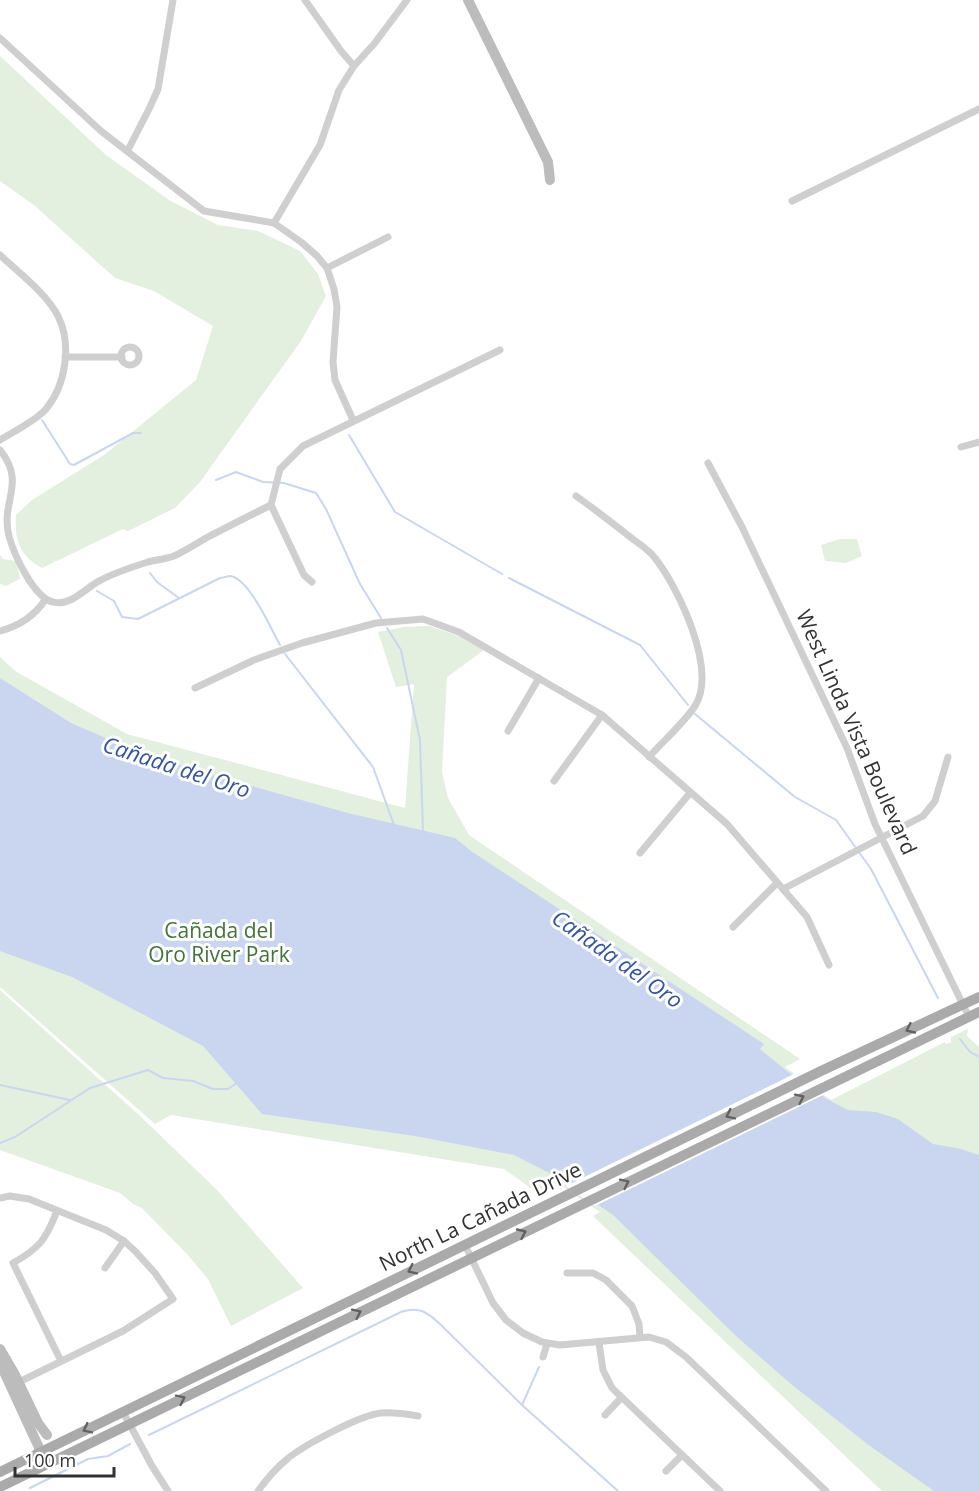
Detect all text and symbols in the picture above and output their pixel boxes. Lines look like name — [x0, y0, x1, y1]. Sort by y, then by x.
street label: West Linda Vista Boulevard — [790, 605, 924, 859]
water label: Cañada del Oro — [100, 728, 254, 804]
water label: Cañada del Oro — [547, 902, 689, 1014]
park label: Cañada del Oro River Park — [148, 916, 290, 968]
one-way arrow — [905, 1022, 916, 1034]
one-way arrow — [794, 1093, 805, 1105]
one-way arrow — [726, 1108, 737, 1120]
street label: North La Cañada Drive — [374, 1155, 586, 1277]
one-way arrow — [619, 1179, 630, 1191]
one-way arrow — [515, 1229, 526, 1241]
one-way arrow — [408, 1263, 419, 1275]
one-way arrow — [350, 1309, 361, 1320]
one-way arrow — [175, 1394, 186, 1406]
one-way arrow — [83, 1422, 94, 1433]
scale bar — [15, 1440, 114, 1478]
text: 100 m — [24, 1448, 76, 1472]

